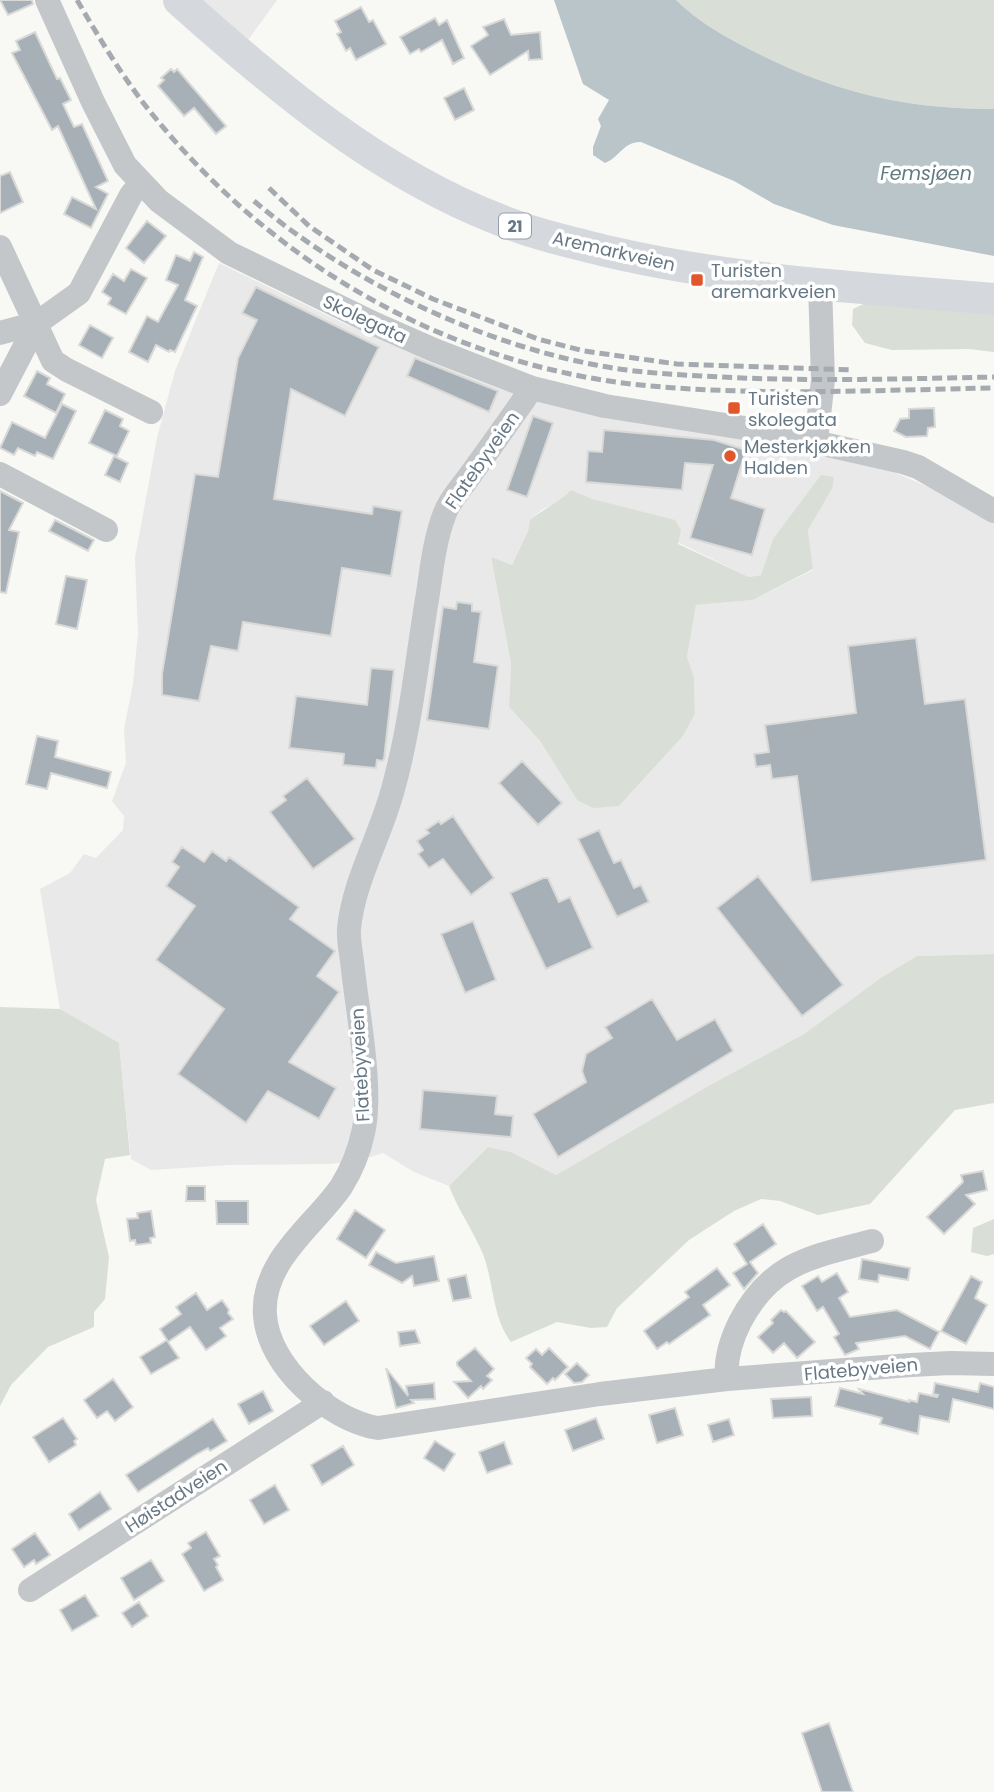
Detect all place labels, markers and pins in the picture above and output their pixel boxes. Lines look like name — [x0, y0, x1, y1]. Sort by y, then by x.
place label: Turisten aremarkveien — [711, 258, 836, 304]
marker: Turisten aremarkveien — [689, 272, 705, 288]
place label: Turisten skolegata — [748, 386, 837, 432]
marker: Turisten skolegata — [726, 400, 742, 416]
place label: Mesterkjøkken Halden — [744, 434, 871, 480]
marker: Mesterkjøkken Halden — [722, 448, 738, 464]

